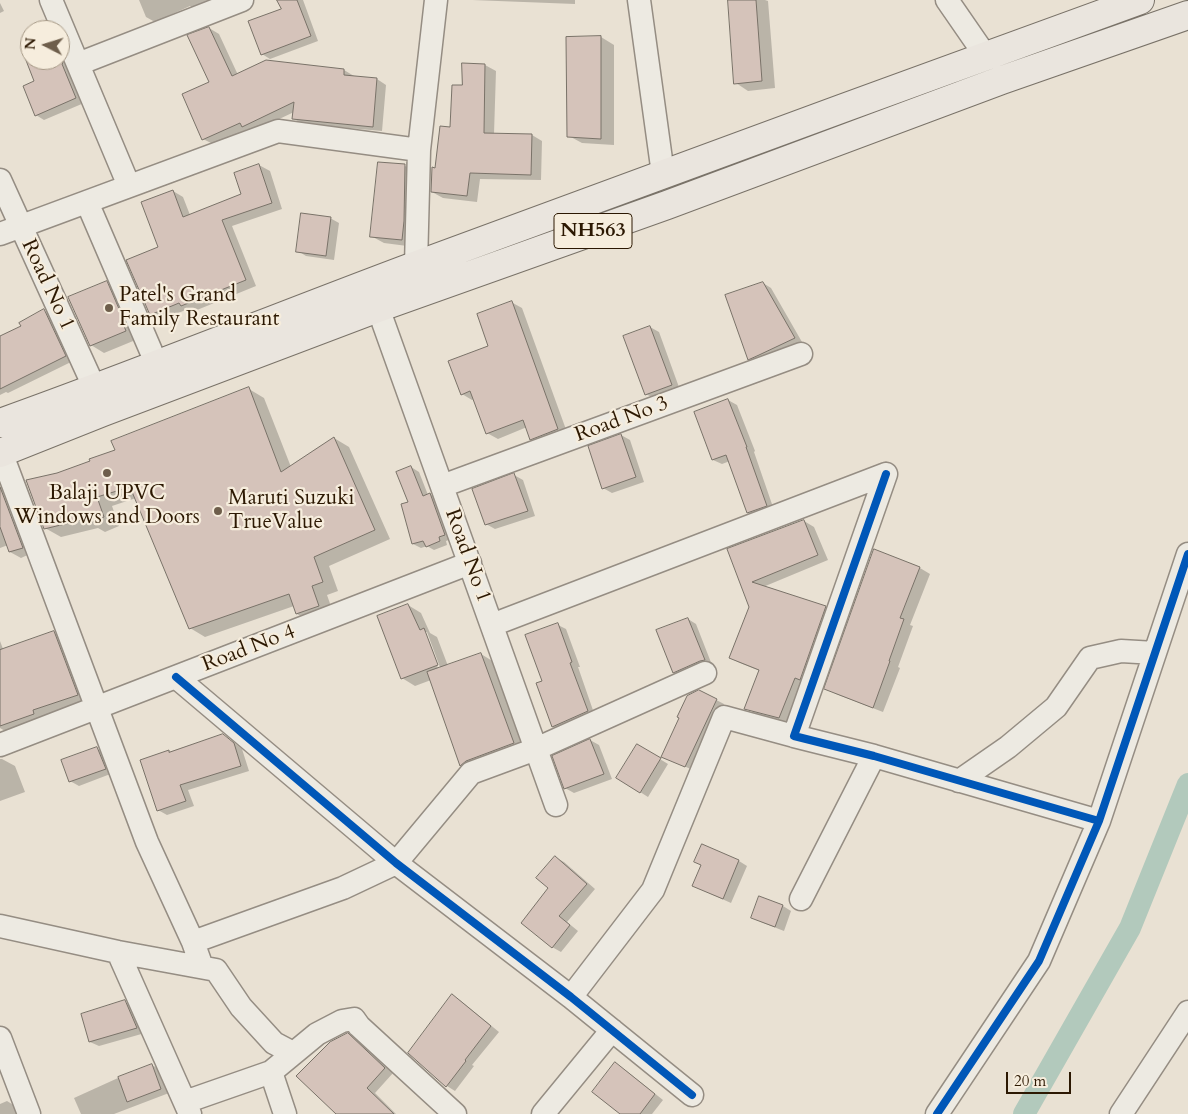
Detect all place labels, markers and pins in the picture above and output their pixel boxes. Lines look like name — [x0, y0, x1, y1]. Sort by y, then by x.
place label: Patel's Grand Family Restaurant — [119, 283, 279, 333]
marker: Patel's Grand Family Restaurant — [103, 302, 115, 314]
marker: Balaji UPVC Windows and Doors — [101, 467, 113, 479]
place label: Balaji UPVC Windows and Doors — [14, 481, 200, 531]
place label: Maruti Suzuki TrueValue — [228, 486, 354, 536]
marker: Maruti Suzuki TrueValue — [212, 505, 224, 517]

